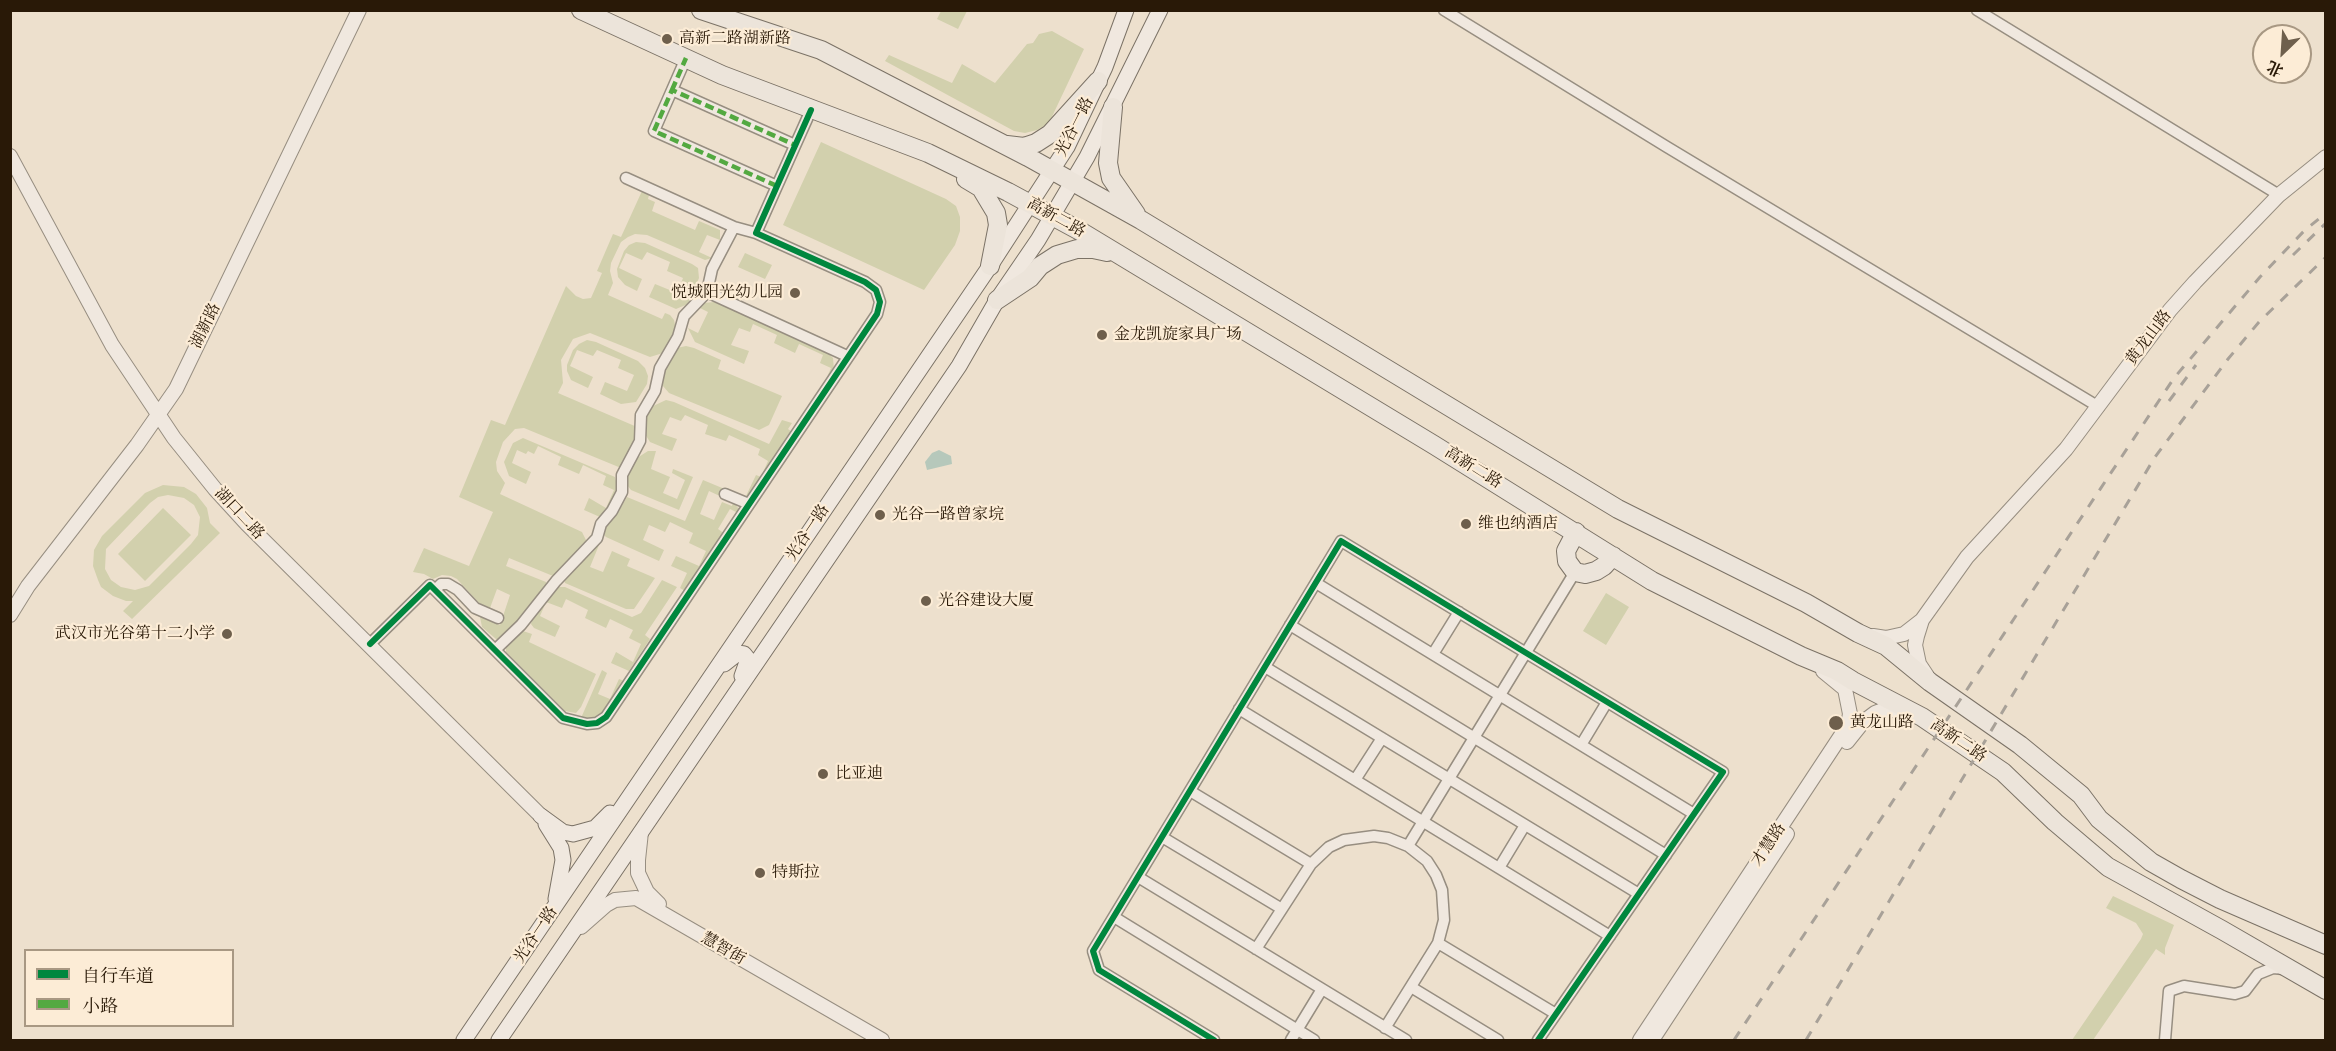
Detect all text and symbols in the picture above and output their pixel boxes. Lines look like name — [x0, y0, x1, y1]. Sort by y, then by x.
north arrow — [2252, 24, 2312, 84]
place label: 高新二路湖新路 — [679, 29, 791, 49]
marker: 高新二路湖新路 — [660, 32, 674, 46]
text: 北 — [2264, 57, 2286, 81]
street label: 光谷一路 — [1052, 94, 1098, 160]
street label: 高新二路 — [1023, 194, 1089, 242]
place label: 悦城阳光幼儿园 — [671, 283, 783, 303]
marker: 悦城阳光幼儿园 — [788, 286, 802, 300]
street label: 湖新路 — [187, 300, 225, 352]
street label: 黄龙山路 — [2122, 307, 2176, 369]
place label: 金龙凯旋家具广场 — [1114, 325, 1242, 345]
marker: 金龙凯旋家具广场 — [1095, 328, 1109, 342]
street label: 高新二路 — [1441, 443, 1505, 493]
street label: 湖口二路 — [210, 484, 268, 544]
street label: 光谷一路 — [782, 501, 834, 565]
place label: 光谷一路曾家垸 — [892, 505, 1004, 525]
marker: 光谷一路曾家垸 — [873, 508, 887, 522]
place label: 维也纳酒店 — [1478, 514, 1558, 534]
marker: 维也纳酒店 — [1459, 517, 1473, 531]
place label: 光谷建设大厦 — [938, 591, 1034, 611]
marker: 光谷建设大厦 — [919, 594, 933, 608]
place label: 武汉市光谷第十二小学 — [55, 624, 215, 644]
marker: 武汉市光谷第十二小学 — [220, 627, 234, 641]
place label: 黄龙山路 — [1850, 713, 1914, 733]
marker: 黄龙山路 — [1827, 714, 1845, 732]
street label: 高新二路 — [1926, 715, 1990, 767]
place label: 比亚迪 — [835, 764, 883, 784]
marker: 比亚迪 — [816, 767, 830, 781]
street label: 才慧路 — [1748, 820, 1790, 870]
place label: 特斯拉 — [772, 863, 820, 883]
marker: 特斯拉 — [753, 866, 767, 880]
street label: 光谷一路 — [510, 903, 562, 967]
street label: 慧智街 — [697, 929, 749, 969]
legend — [24, 949, 234, 1027]
text: 自行车道 — [82, 965, 154, 987]
text: 小路 — [82, 995, 118, 1017]

